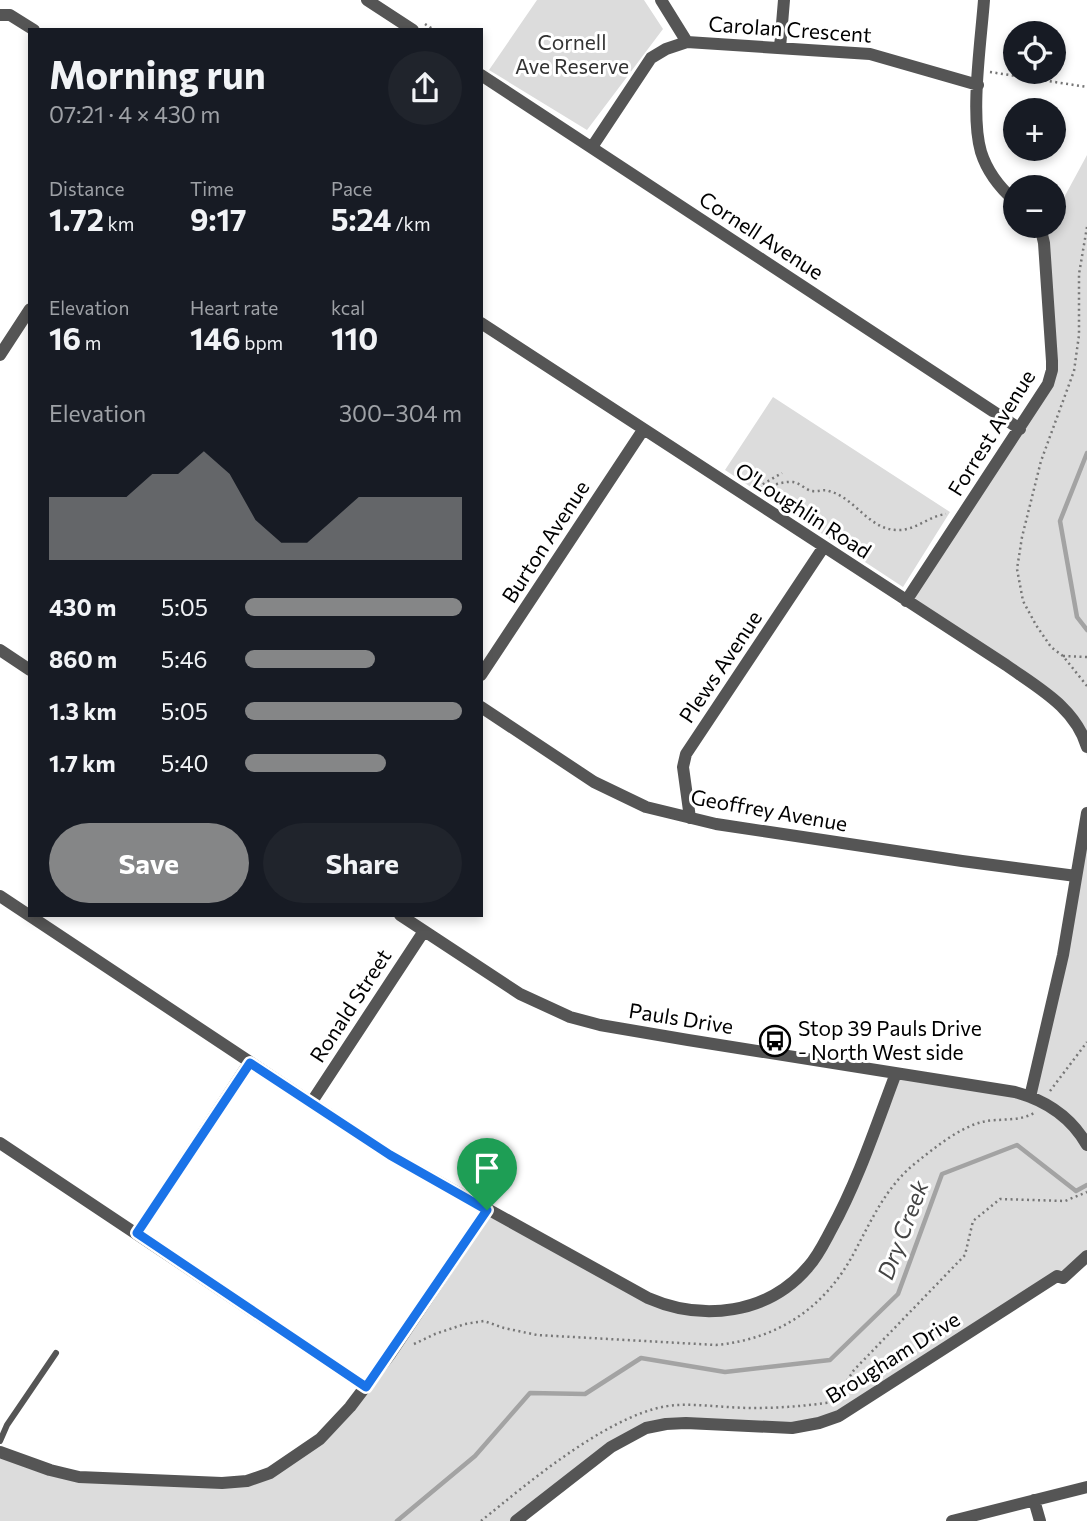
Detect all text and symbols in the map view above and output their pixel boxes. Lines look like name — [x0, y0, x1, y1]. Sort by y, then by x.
street label: Carolan Crescent — [708, 10, 873, 47]
map controls — [1003, 21, 1066, 238]
button: locate — [1003, 21, 1066, 84]
park label: Cornell Ave Reserve — [515, 29, 629, 78]
text: Morning run — [49, 50, 266, 97]
button: share — [388, 51, 462, 125]
button: + — [1003, 98, 1066, 161]
text: 07:21 · 4 × 430 m — [49, 100, 220, 128]
button: − — [1003, 175, 1066, 238]
text: Distance — [49, 177, 125, 200]
text: Time — [190, 177, 234, 200]
text: Pace — [331, 177, 372, 200]
street label: Cornell Avenue — [695, 185, 829, 284]
text: 1.72 — [49, 200, 104, 237]
text: 9:17 — [190, 200, 247, 237]
text: 5:24 — [331, 200, 392, 237]
text: km — [104, 212, 134, 235]
text: /km — [392, 212, 430, 235]
text: Elevation — [49, 296, 129, 319]
text: Heart rate — [190, 296, 278, 319]
text: kcal — [331, 296, 365, 319]
text: 16 — [49, 319, 81, 356]
text: 146 — [190, 319, 241, 356]
text: 110 — [331, 319, 378, 356]
text: m — [81, 331, 101, 354]
text: bpm — [241, 331, 283, 354]
street label: Forrest Avenue — [942, 365, 1039, 500]
text: Elevation — [49, 399, 146, 427]
text: 300–304 m — [339, 399, 462, 427]
street label: O'Loughlin Road — [731, 457, 876, 563]
street label: Burton Avenue — [496, 475, 594, 607]
text: 430 m — [49, 593, 116, 621]
text: 5:05 — [161, 593, 208, 621]
street label: Plews Avenue — [673, 605, 766, 727]
text: 860 m — [49, 645, 117, 673]
text: 5:46 — [161, 645, 207, 673]
text: 1.3 km — [49, 697, 117, 725]
text: 5:05 — [161, 697, 208, 725]
text: 1.7 km — [49, 749, 116, 777]
text: 5:40 — [161, 749, 208, 777]
street label: Geoffrey Avenue — [689, 783, 850, 836]
button: Save — [49, 823, 249, 903]
button: Share — [263, 823, 462, 903]
street label: Ronald Street — [304, 944, 396, 1066]
street label: Pauls Drive — [627, 997, 735, 1038]
place label: Stop 39 Pauls Drive - North West side — [798, 1015, 982, 1064]
bus stop icon: Stop 39 Pauls Drive - North West side — [758, 1024, 792, 1058]
pin — [457, 1138, 517, 1210]
icon: arrive — [468, 1149, 506, 1187]
water label: Dry Creek — [870, 1176, 934, 1283]
street label: Brougham Drive — [821, 1305, 964, 1408]

